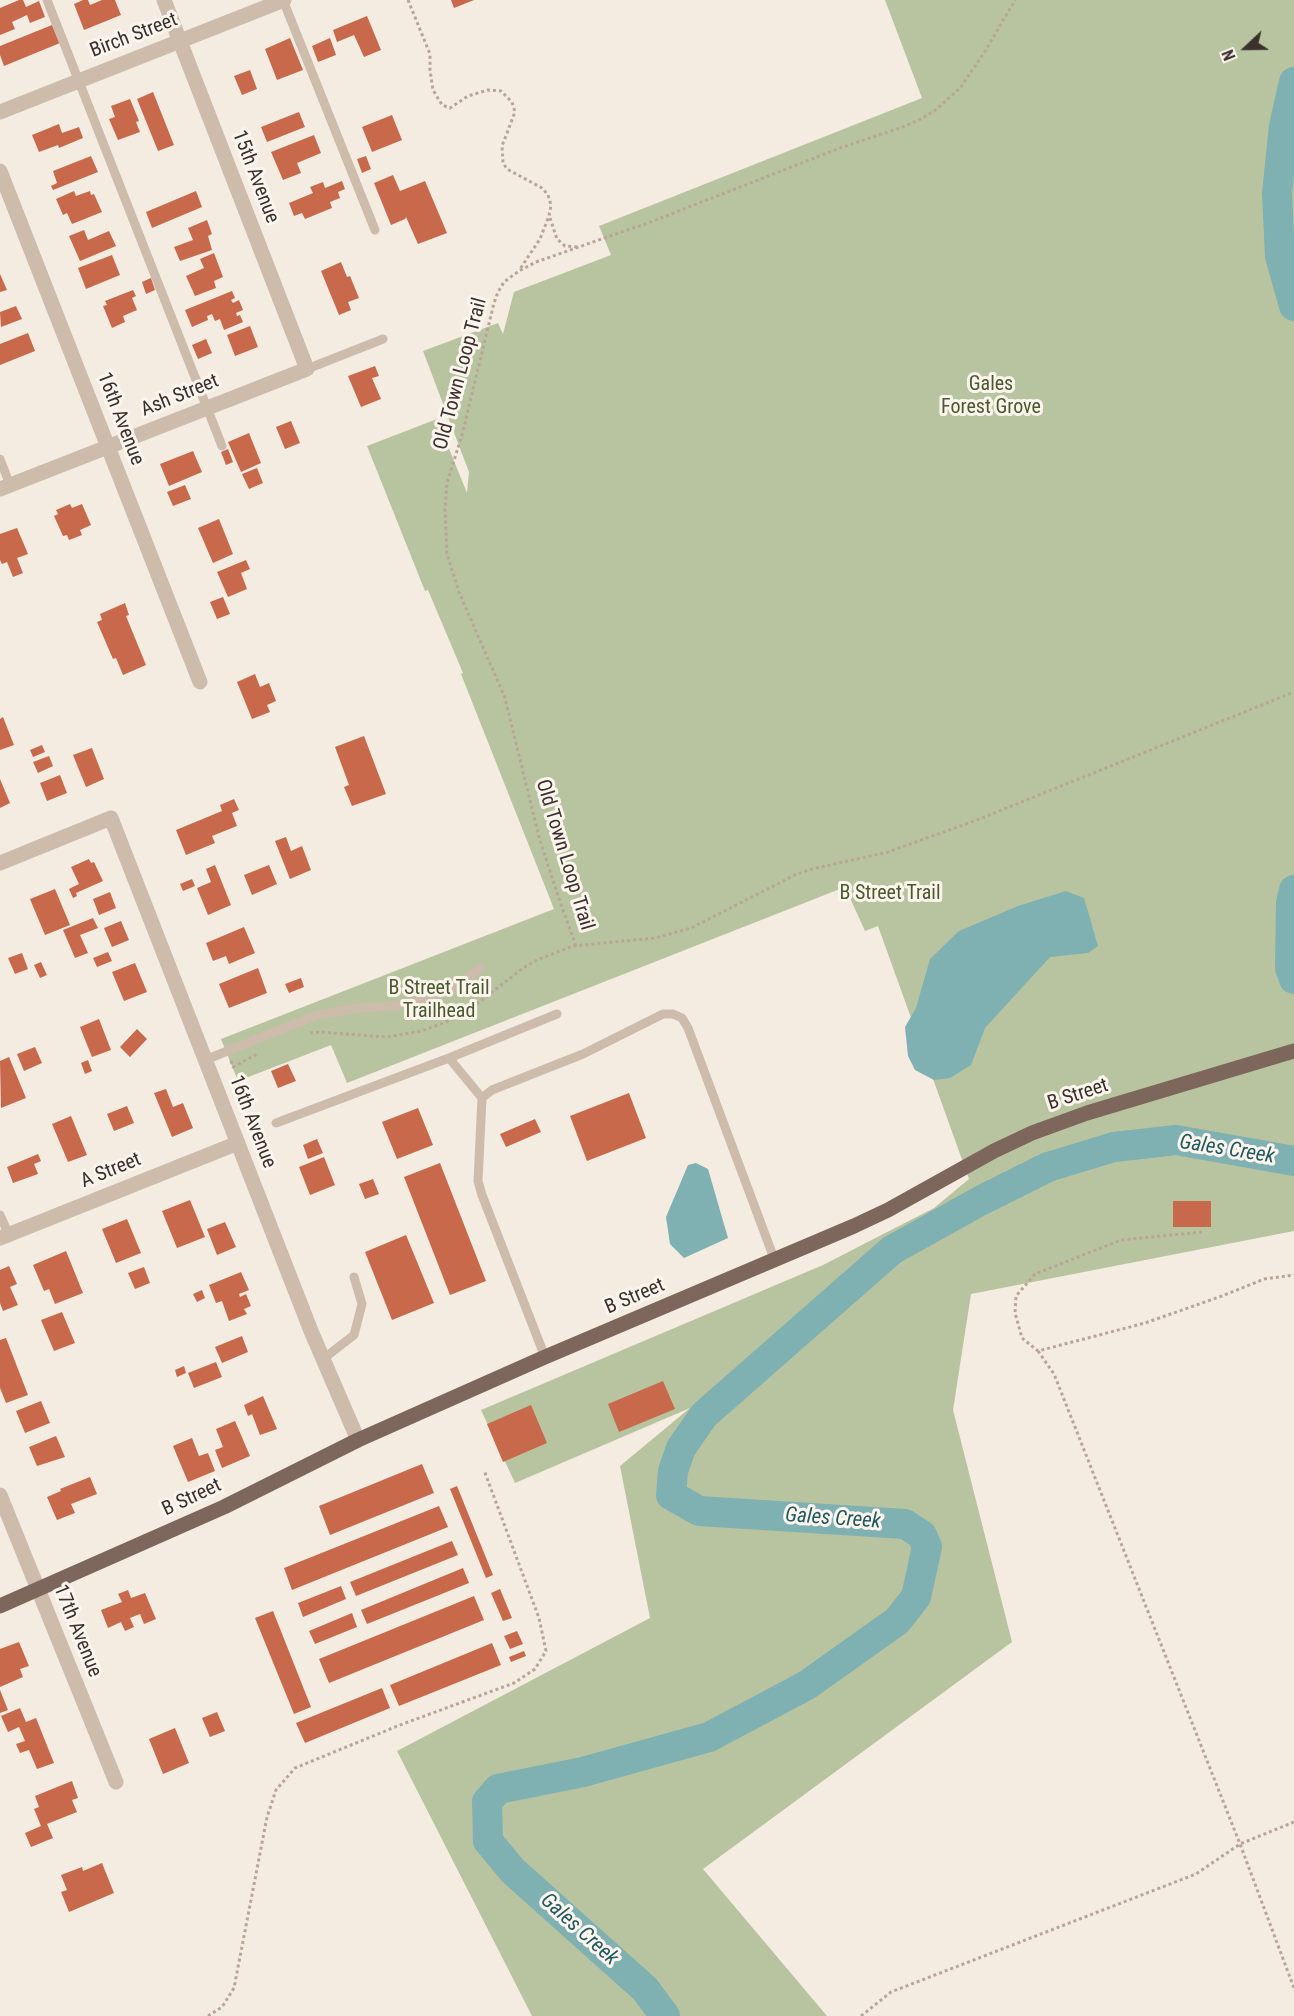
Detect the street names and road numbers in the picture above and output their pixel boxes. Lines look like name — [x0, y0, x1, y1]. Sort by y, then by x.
street label: Birch Street — [87, 8, 181, 64]
street label: 15th Avenue — [226, 127, 284, 227]
street label: Old Town Loop Trail — [429, 296, 493, 452]
street label: 16th Avenue — [91, 369, 149, 469]
street label: Ash Street — [138, 370, 222, 422]
street label: Old Town Loop Trail — [530, 777, 598, 933]
street label: 16th Avenue — [223, 1072, 281, 1172]
street label: B Street — [1045, 1074, 1111, 1116]
street label: A Street — [77, 1148, 145, 1194]
street label: B Street — [602, 1274, 668, 1320]
street label: B Street — [159, 1474, 225, 1522]
street label: 17th Avenue — [48, 1581, 106, 1681]

